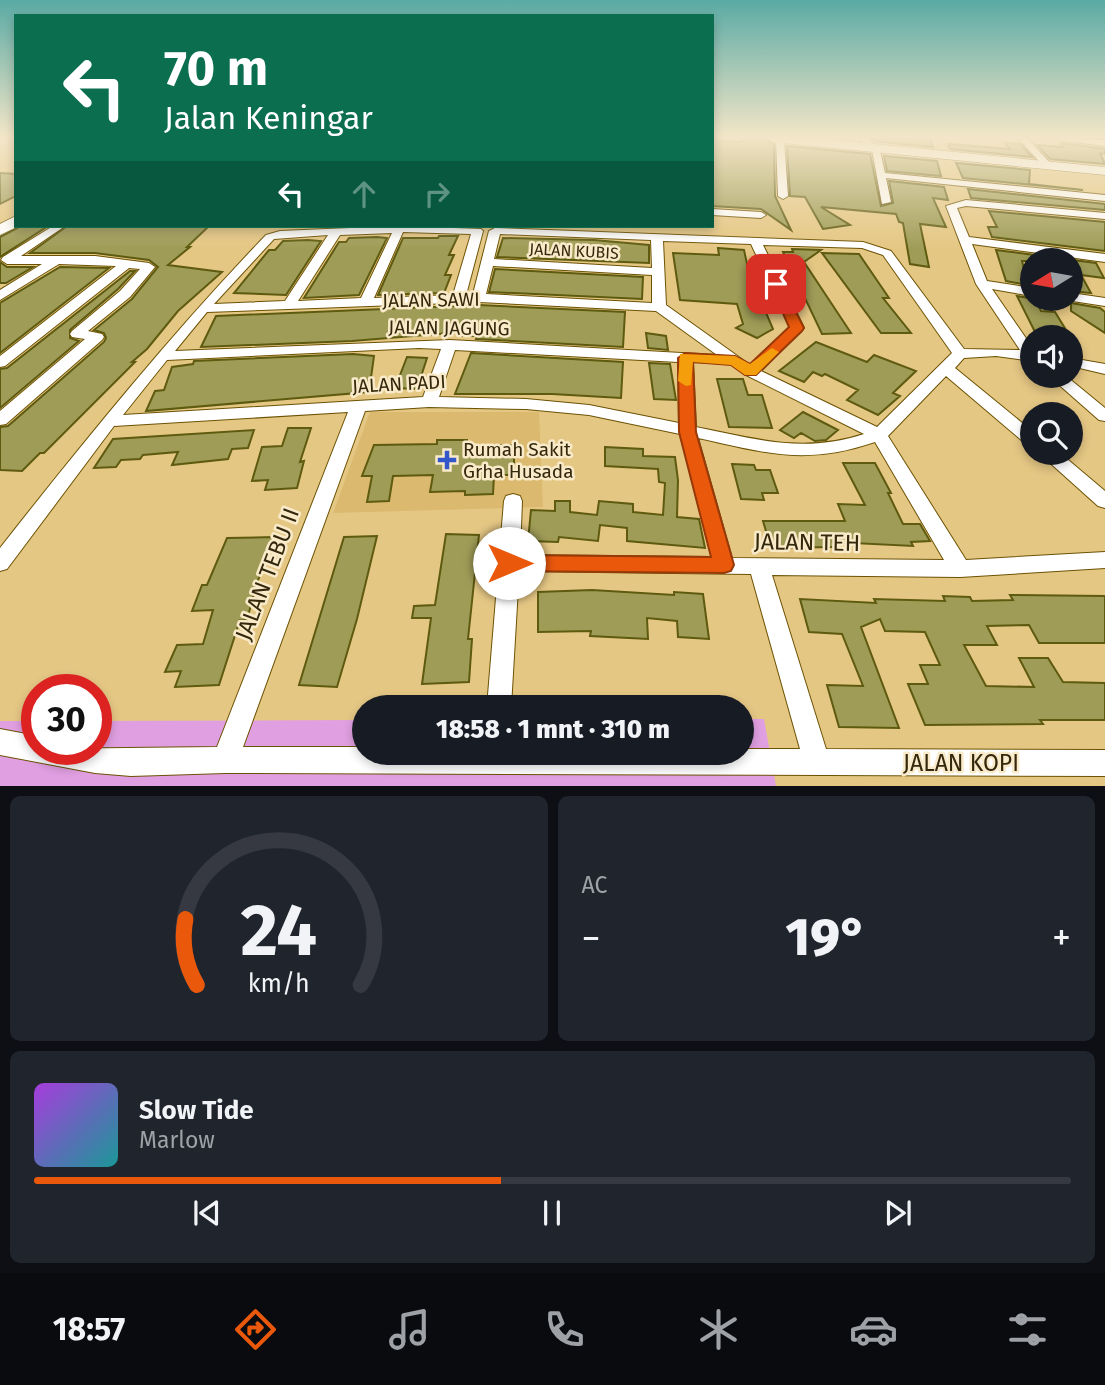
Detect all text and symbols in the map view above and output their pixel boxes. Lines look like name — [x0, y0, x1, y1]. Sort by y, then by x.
text: 70 m — [164, 39, 268, 98]
icon: left — [49, 42, 140, 133]
text: Jalan Keningar — [164, 99, 373, 137]
icon: left — [272, 175, 310, 213]
icon: ahead — [345, 175, 383, 213]
icon: right — [418, 175, 456, 213]
street label: JALAN KUBIS — [529, 239, 619, 263]
north arrow — [1020, 248, 1083, 312]
map controls — [1020, 248, 1083, 465]
pin — [746, 254, 806, 314]
icon: arrive — [757, 265, 795, 303]
street label: JALAN SAWI — [382, 288, 480, 312]
street label: JALAN JAGUNG — [388, 315, 510, 341]
button: sound — [1020, 325, 1083, 388]
street label: JALAN PADI — [352, 370, 446, 398]
button: search — [1020, 402, 1083, 465]
place label: Rumah Sakit Grha Husada — [463, 438, 574, 483]
marker: Rumah Sakit Grha Husada — [437, 450, 457, 470]
street label: JALAN TEBU II — [229, 504, 305, 644]
position arrow — [472, 526, 546, 600]
street label: JALAN TEH — [754, 527, 860, 557]
speed limit sign: 30 — [21, 674, 112, 765]
text: 18:58 · 1 mnt · 310 m — [436, 714, 670, 745]
street label: JALAN KOPI — [903, 749, 1019, 777]
text: AC — [582, 871, 607, 899]
text: 24 — [240, 887, 317, 974]
text: 19° — [786, 906, 867, 969]
text: − — [582, 915, 601, 961]
text: + — [1052, 915, 1071, 961]
text: km/h — [248, 968, 310, 998]
text: Slow Tide — [139, 1095, 254, 1126]
text: Marlow — [139, 1126, 215, 1154]
icon: previous — [188, 1194, 226, 1232]
icon: pause — [533, 1194, 571, 1232]
icon: next — [879, 1194, 917, 1232]
icon: directions — [231, 1305, 280, 1354]
icon: music — [385, 1305, 434, 1354]
icon: phone — [540, 1305, 589, 1354]
icon: climate — [694, 1305, 743, 1354]
icon: car — [849, 1305, 898, 1354]
icon: filters — [1003, 1305, 1052, 1354]
text: 18:57 — [53, 1310, 125, 1348]

